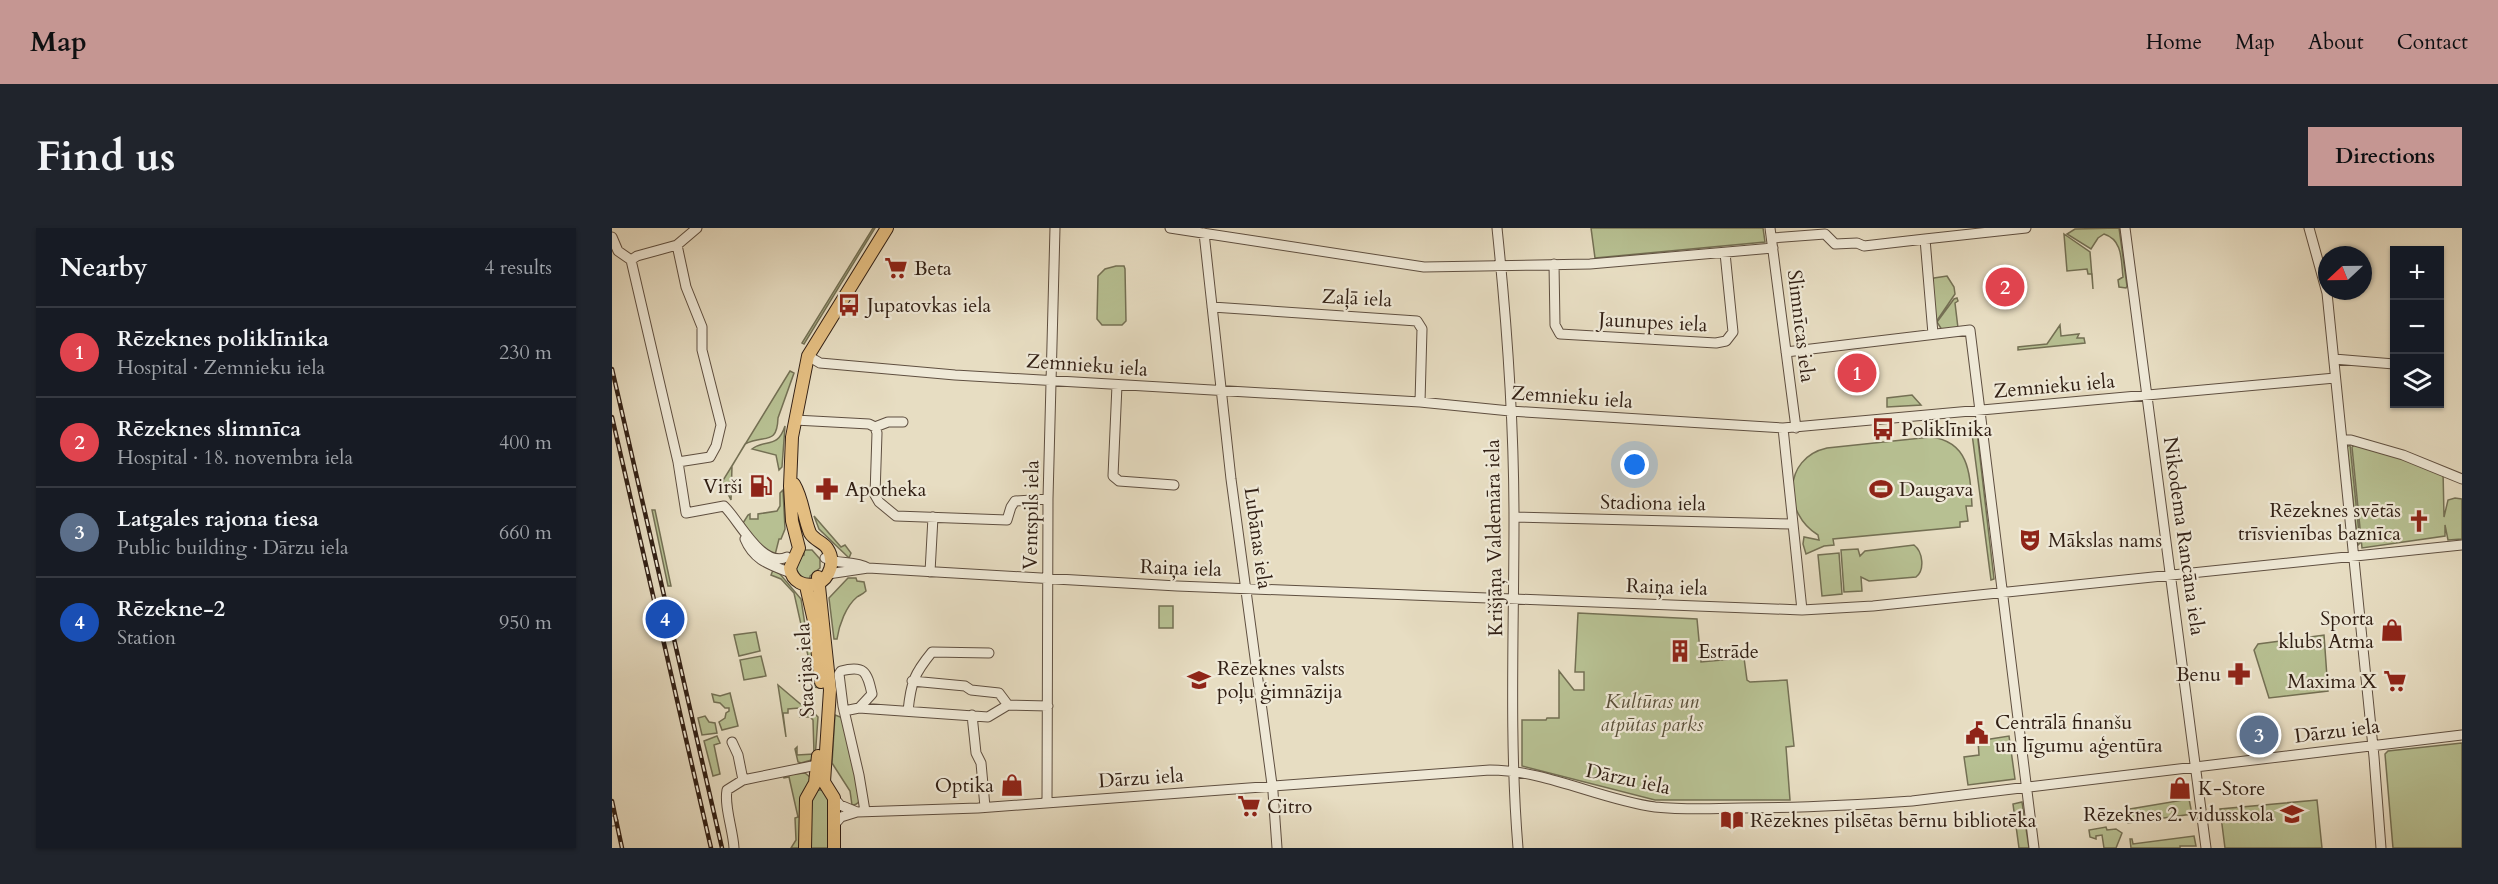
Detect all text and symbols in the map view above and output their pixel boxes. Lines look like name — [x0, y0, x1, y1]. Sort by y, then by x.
text: Map — [30, 23, 87, 61]
text: Home — [2146, 28, 2202, 57]
text: Map — [2235, 28, 2275, 57]
text: About — [2308, 28, 2364, 57]
text: Contact — [2397, 28, 2468, 57]
button: Directions — [2308, 127, 2462, 186]
text: Find us — [36, 128, 176, 185]
north arrow — [2318, 246, 2372, 300]
map controls — [2390, 246, 2444, 408]
button: + — [2390, 246, 2444, 300]
text: Nearby — [60, 250, 148, 285]
text: 4 results — [484, 254, 552, 281]
supermarket icon: Beta — [883, 255, 909, 281]
place label: Beta — [914, 255, 952, 282]
pin: 2 — [1986, 264, 2024, 310]
street label: Slimnīcas iela — [1781, 268, 1821, 384]
street label: Zaļā iela — [1321, 283, 1393, 313]
bus stop icon: Jupatovkas iela — [836, 292, 862, 318]
place label: Jupatovkas iela — [864, 292, 991, 319]
button: − — [2390, 300, 2444, 354]
street label: Jaunupes iela — [1595, 306, 1708, 338]
text: Rēzeknes poliklīnika — [117, 324, 329, 354]
text: 1 — [74, 339, 85, 366]
text: 230 m — [499, 339, 552, 366]
street label: Zemnieku iela — [1025, 347, 1149, 383]
pin: 1 — [1838, 350, 1876, 396]
text: Hospital · Zemnieku iela — [117, 354, 325, 381]
button: layers — [2390, 354, 2444, 408]
street label: Zemnieku iela — [1992, 367, 2116, 405]
street label: Zemnieku iela — [1510, 379, 1634, 415]
text: Rēzeknes slimnīca — [117, 414, 301, 444]
bus stop icon: Poliklīnika — [1870, 416, 1896, 442]
place label: Poliklīnika — [1901, 416, 1993, 443]
text: 2 — [74, 429, 85, 456]
text: 400 m — [499, 429, 552, 456]
street label: Nikodema Rancāna iela — [2157, 435, 2211, 637]
street label: Krišjāņa Valdemāra iela — [1479, 439, 1509, 637]
text: Hospital · 18. novembra iela — [117, 444, 353, 471]
your location — [1620, 450, 1649, 479]
street label: Ventspils iela — [1017, 459, 1045, 570]
place label: Virši — [703, 473, 743, 500]
fuel station icon: Virši — [748, 473, 774, 499]
pharmacy icon: Apotheka — [814, 476, 840, 502]
place label: Apotheka — [845, 476, 927, 503]
sports icon: Daugava — [1868, 476, 1894, 502]
place label: Daugava — [1899, 476, 1974, 503]
street label: Lubānas iela — [1237, 485, 1279, 591]
street label: Stadiona iela — [1600, 489, 1707, 517]
place label: Rēzeknes svētās trīsvienības baznīca — [2238, 497, 2401, 547]
text: Latgales rajona tiesa — [117, 504, 319, 534]
church icon: Rēzeknes svētās trīsvienības baznīca — [2406, 508, 2432, 534]
text: 3 — [74, 519, 85, 546]
text: 660 m — [499, 519, 552, 546]
theatre icon: Mākslas nams — [2017, 527, 2043, 553]
place label: Mākslas nams — [2048, 527, 2162, 554]
text: Public building · Dārzu iela — [117, 534, 349, 561]
street label: Raiņa iela — [1140, 553, 1223, 583]
street label: Raiņa iela — [1626, 572, 1709, 602]
text: Rēzekne-2 — [117, 594, 225, 624]
pin: 4 — [646, 596, 684, 642]
place label: Sporta klubs Atma — [2278, 605, 2374, 655]
text: 4 — [74, 609, 85, 636]
text: 950 m — [499, 609, 552, 636]
shop icon: Sporta klubs Atma — [2379, 617, 2405, 643]
street label: Stacijas iela — [789, 622, 821, 718]
text: Station — [117, 624, 176, 651]
building icon: Estrāde — [1667, 638, 1693, 664]
place label: Estrāde — [1698, 638, 1759, 665]
place label: Rēzeknes valsts poļu ģimnāzija — [1217, 655, 1345, 705]
place label: Benu — [2176, 661, 2221, 688]
pharmacy icon: Benu — [2226, 661, 2252, 687]
school or university icon: Rēzeknes valsts poļu ģimnāzija — [1186, 667, 1212, 693]
place label: Maxima X — [2287, 668, 2377, 695]
supermarket icon: Maxima X — [2382, 668, 2408, 694]
park label: Kultūras un atpūtas parks — [1601, 688, 1704, 738]
place label: Centrālā finanšu un līgumu aģentūra — [1995, 709, 2163, 759]
pin: 3 — [2240, 712, 2278, 758]
street label: Dārzu iela — [2293, 712, 2382, 750]
public building icon: Centrālā finanšu un līgumu aģentūra — [1964, 720, 1990, 746]
street label: Dārzu iela — [1583, 757, 1673, 801]
street label: Dārzu iela — [1097, 762, 1185, 794]
place label: Optika — [935, 772, 994, 799]
shop icon: Optika — [999, 772, 1025, 798]
shop icon: K-Store — [2167, 775, 2193, 801]
place label: K-Store — [2198, 775, 2265, 802]
supermarket icon: Citro — [1236, 793, 1262, 819]
place label: Citro — [1267, 793, 1313, 820]
place label: Rēzeknes 2. vidusskola — [2083, 801, 2274, 828]
school or university icon: Rēzeknes 2. vidusskola — [2279, 801, 2305, 827]
library icon: Rēzeknes pilsētas bērnu bibliotēka — [1719, 807, 1745, 833]
place label: Rēzeknes pilsētas bērnu bibliotēka — [1750, 807, 2037, 834]

